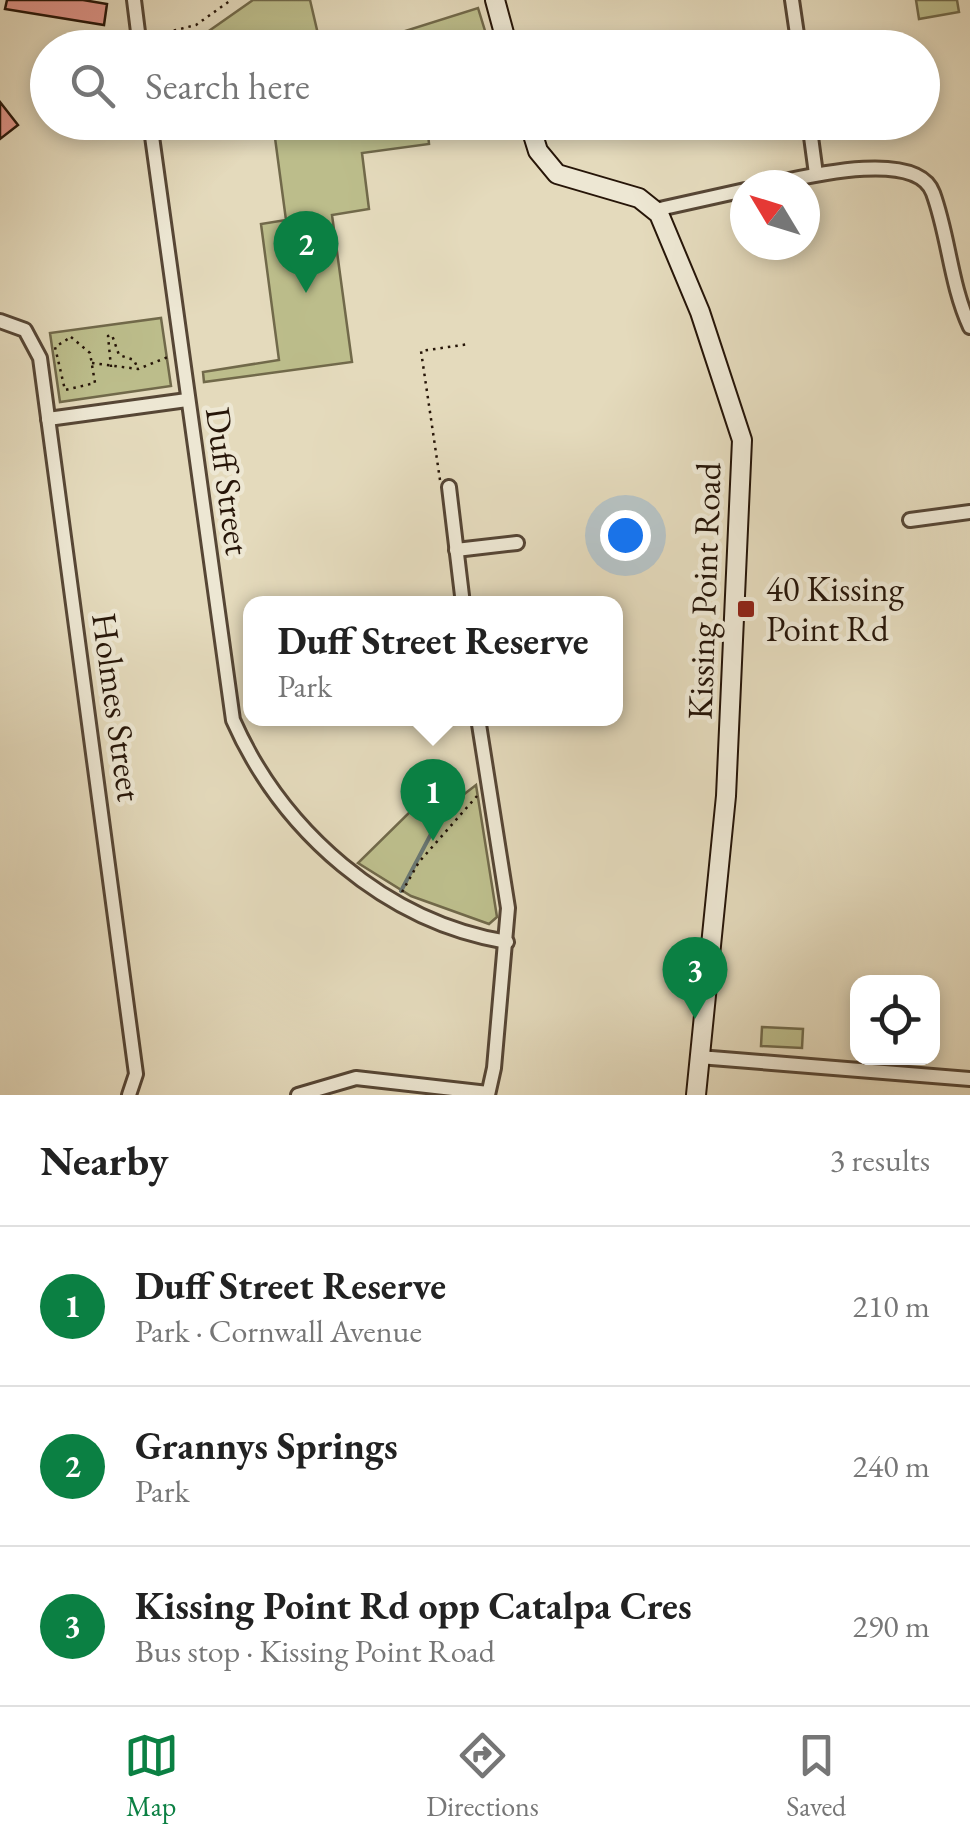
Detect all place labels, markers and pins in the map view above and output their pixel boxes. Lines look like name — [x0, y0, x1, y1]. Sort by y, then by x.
pin: 2 — [274, 210, 338, 293]
place label: 40 Kissing Point Rd — [766, 566, 905, 651]
marker: 40 Kissing Point Rd — [735, 598, 757, 620]
pin: 1 — [400, 758, 466, 841]
pin: 3 — [662, 936, 728, 1019]

